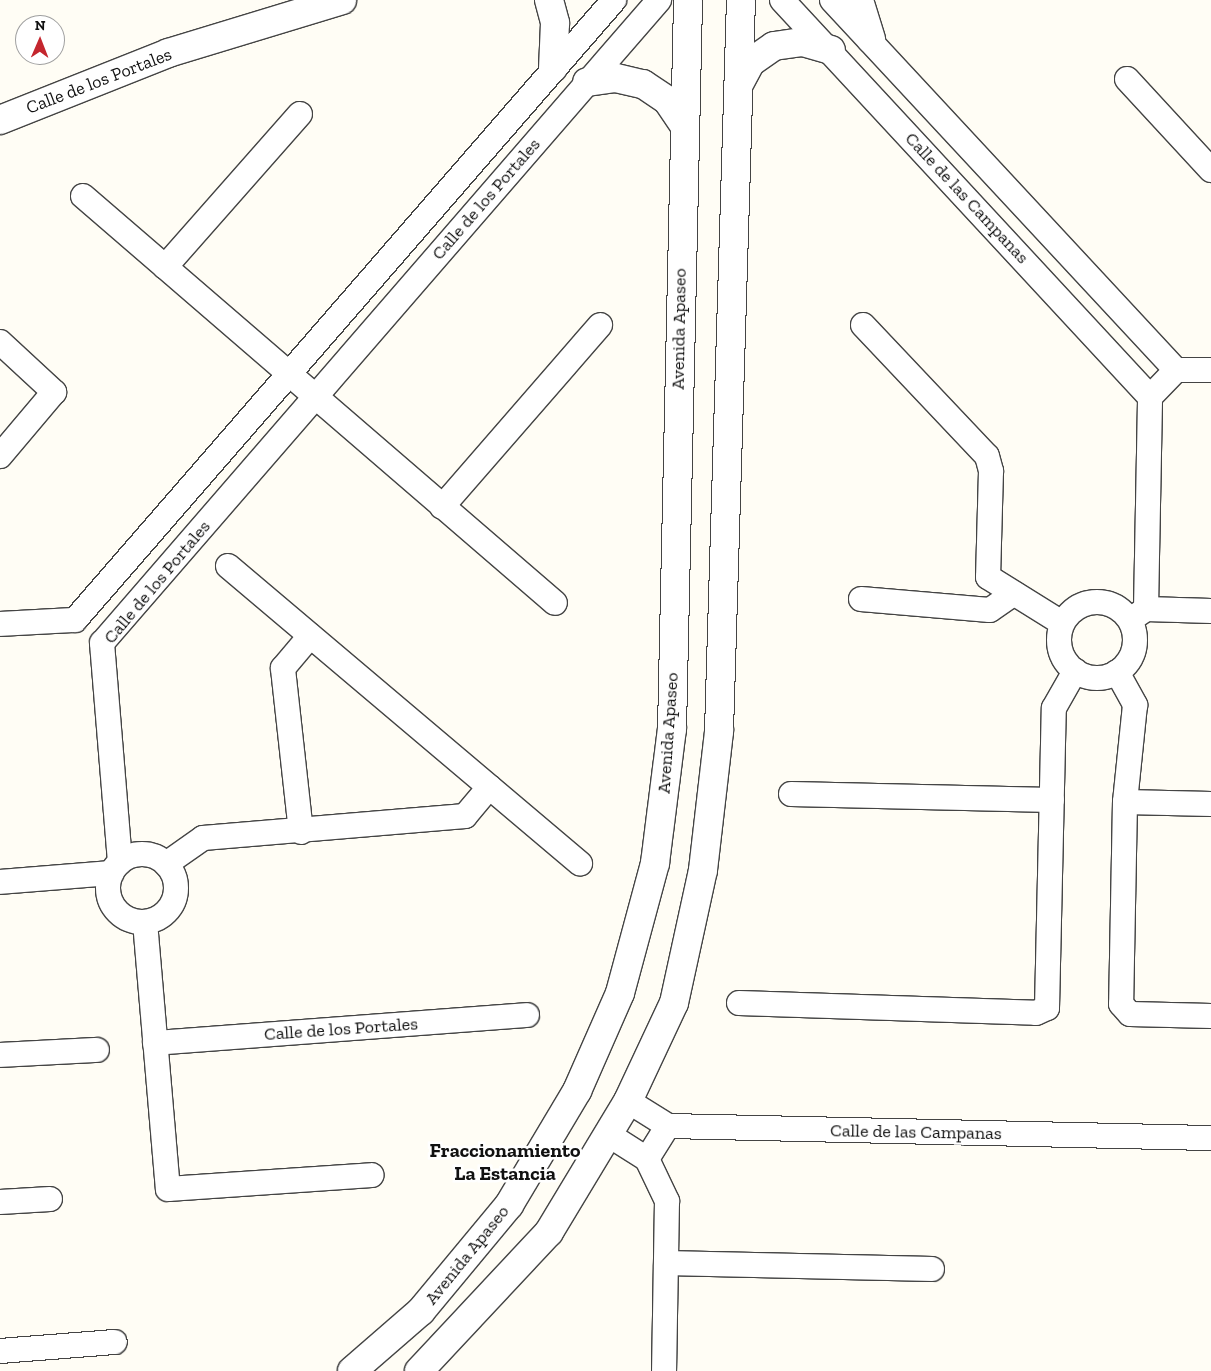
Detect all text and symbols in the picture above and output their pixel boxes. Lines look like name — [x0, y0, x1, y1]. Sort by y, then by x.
north arrow — [15, 15, 65, 65]
text: N — [35, 17, 46, 34]
street label: Calle de los Portales — [23, 43, 175, 119]
street label: Calle de las Campanas — [901, 128, 1033, 268]
street label: Calle de los Portales — [427, 134, 545, 264]
street label: Avenida Apaseo — [667, 268, 691, 390]
street label: Calle de los Portales — [99, 516, 215, 648]
street label: Avenida Apaseo — [653, 671, 683, 795]
street label: Calle de los Portales — [263, 1013, 419, 1045]
street label: Calle de las Campanas — [830, 1120, 1002, 1144]
district label: Fraccionamiento La Estancia — [430, 1139, 580, 1186]
street label: Avenida Apaseo — [420, 1201, 514, 1309]

